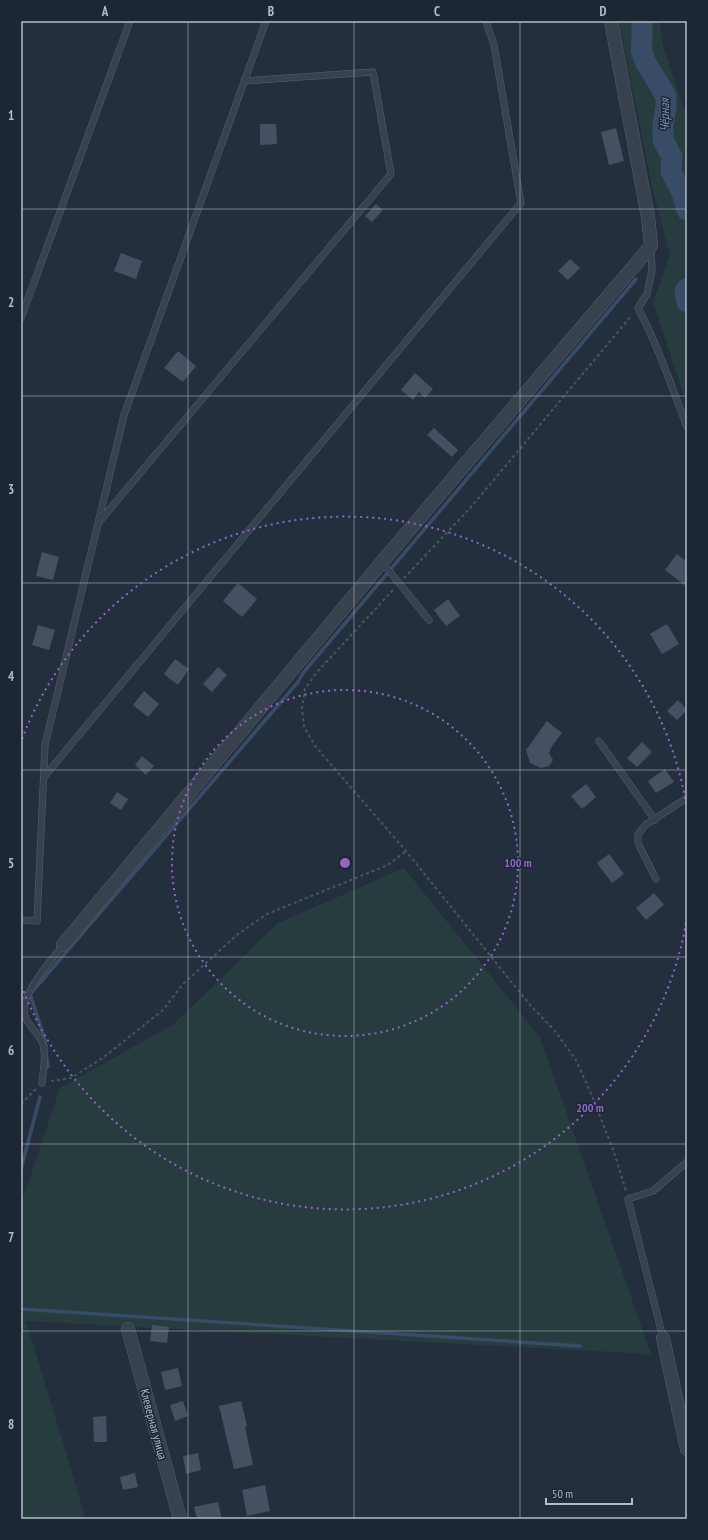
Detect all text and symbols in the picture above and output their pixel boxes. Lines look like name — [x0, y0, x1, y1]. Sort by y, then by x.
text: A — [101, 3, 109, 20]
text: B — [268, 3, 274, 20]
text: C — [434, 3, 440, 20]
text: D — [600, 3, 607, 20]
water label: Чёрная — [656, 97, 673, 132]
text: 1 — [8, 107, 14, 124]
text: 2 — [8, 294, 14, 311]
text: 3 — [8, 481, 14, 498]
text: 4 — [8, 668, 15, 685]
text: 5 — [8, 855, 14, 872]
text: 100 m — [504, 855, 532, 870]
centre of rings — [338, 856, 352, 870]
text: 6 — [8, 1042, 14, 1059]
text: 200 m — [576, 1100, 604, 1115]
text: 7 — [8, 1229, 14, 1246]
street label: Клеверная улица — [137, 1387, 171, 1461]
text: 8 — [8, 1416, 14, 1433]
scale bar — [546, 1480, 632, 1506]
text: 50 m — [552, 1486, 573, 1501]

